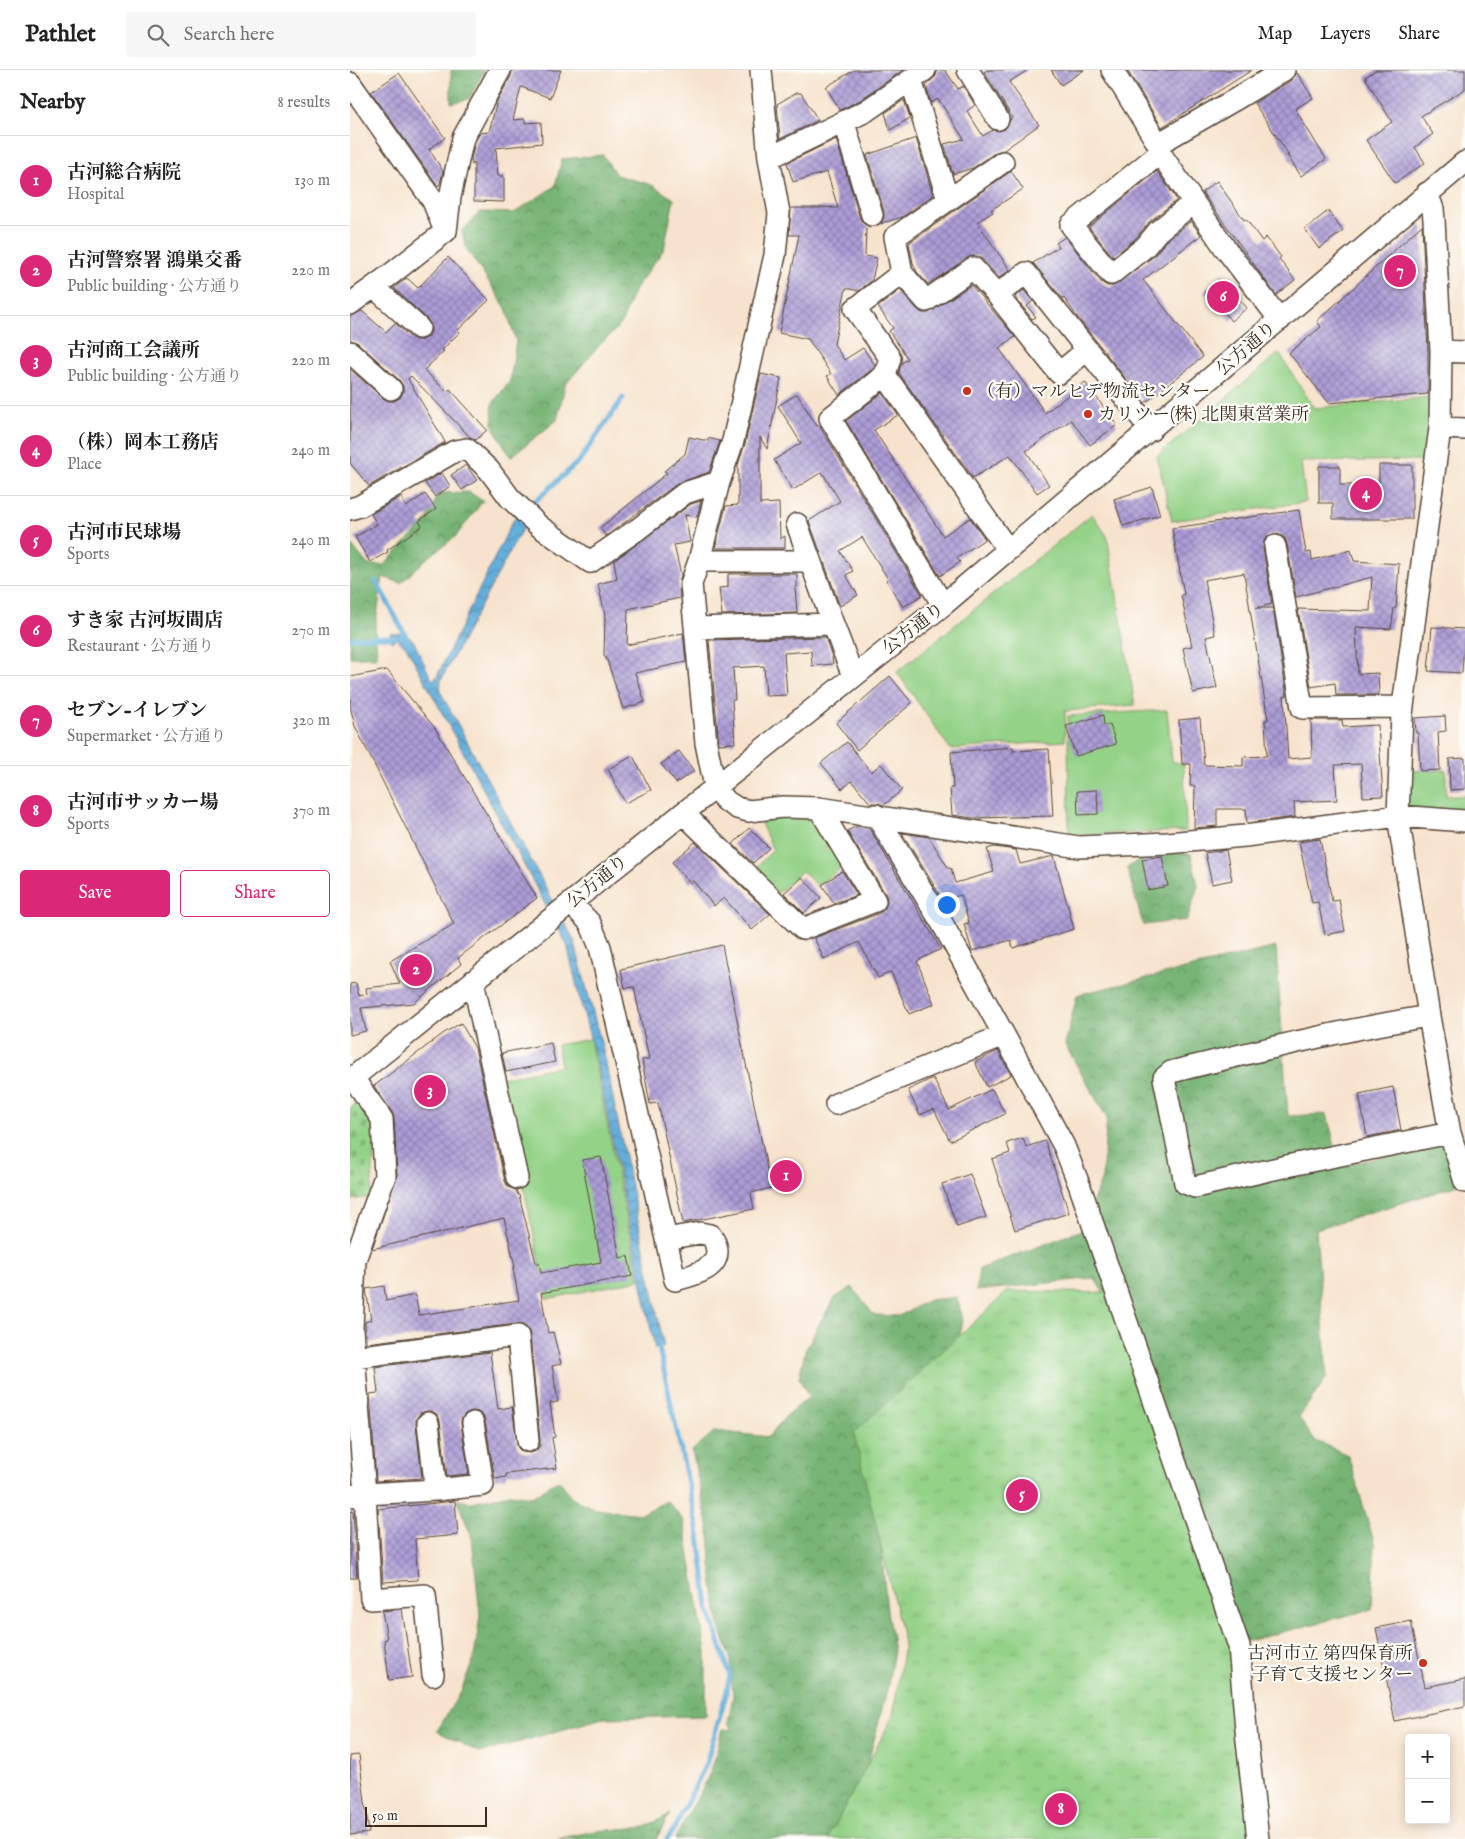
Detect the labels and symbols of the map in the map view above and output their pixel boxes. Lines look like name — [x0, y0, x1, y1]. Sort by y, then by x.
pin: 7 — [1384, 252, 1416, 290]
pin: 6 — [1207, 278, 1239, 316]
street label: 公方通り — [1212, 317, 1282, 381]
place label: （有）マルヒデ物流センター — [977, 381, 1210, 404]
marker: （有）マルヒデ物流センター — [961, 385, 973, 397]
place label: カリツー(株) 北関東営業所 — [1098, 404, 1309, 427]
marker: カリツー(株) 北関東営業所 — [1082, 408, 1094, 420]
pin: 4 — [1350, 475, 1382, 513]
street label: 公方通り — [878, 598, 949, 660]
street label: 公方通り — [563, 851, 633, 914]
your location — [934, 892, 960, 918]
pin: 2 — [400, 951, 432, 989]
pin: 3 — [414, 1072, 446, 1110]
pin: 1 — [770, 1157, 802, 1195]
pin: 5 — [1006, 1476, 1038, 1514]
place label: 古河市立 第四保育所 子育て支援センター — [1247, 1643, 1413, 1687]
marker: 古河市立 第四保育所 子育て支援センター — [1417, 1657, 1429, 1669]
pin: 8 — [1045, 1790, 1077, 1828]
scale bar — [365, 1804, 488, 1827]

